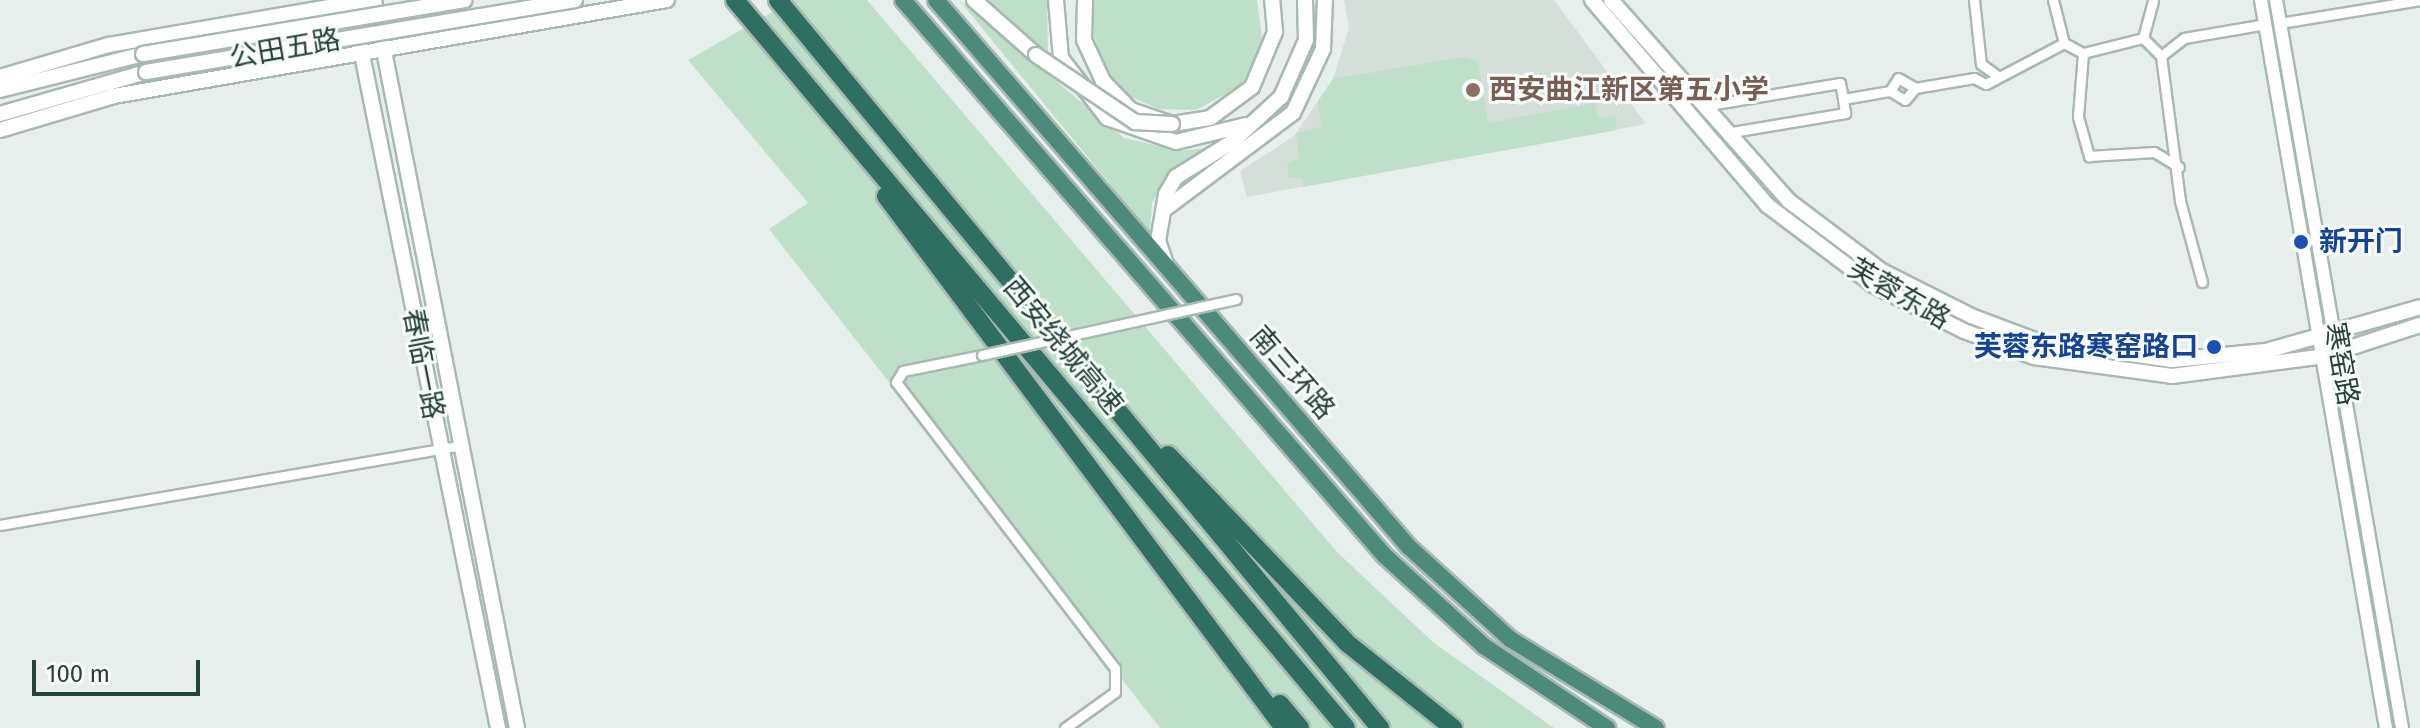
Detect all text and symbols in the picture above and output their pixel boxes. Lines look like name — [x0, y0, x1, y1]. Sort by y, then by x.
street label: 公田五路 — [227, 23, 343, 75]
place label: 西安曲江新区第五小学 — [1489, 73, 1769, 107]
marker: 西安曲江新区第五小学 — [1464, 81, 1482, 99]
place label: 新开门 — [2319, 225, 2403, 259]
marker: 新开门 — [2290, 231, 2312, 253]
street label: 芙蓉东路 — [1842, 251, 1956, 337]
street label: 西安绕城高速 — [996, 271, 1130, 421]
street label: 春临一路 — [396, 306, 450, 422]
street label: 南三环路 — [1243, 320, 1341, 426]
street label: 寒窑路 — [2317, 320, 2365, 408]
place label: 芙蓉东路寒窑路口 — [1974, 330, 2198, 364]
marker: 芙蓉东路寒窑路口 — [2205, 338, 2223, 356]
scale bar — [36, 644, 204, 694]
text: 100 m — [46, 660, 110, 688]

